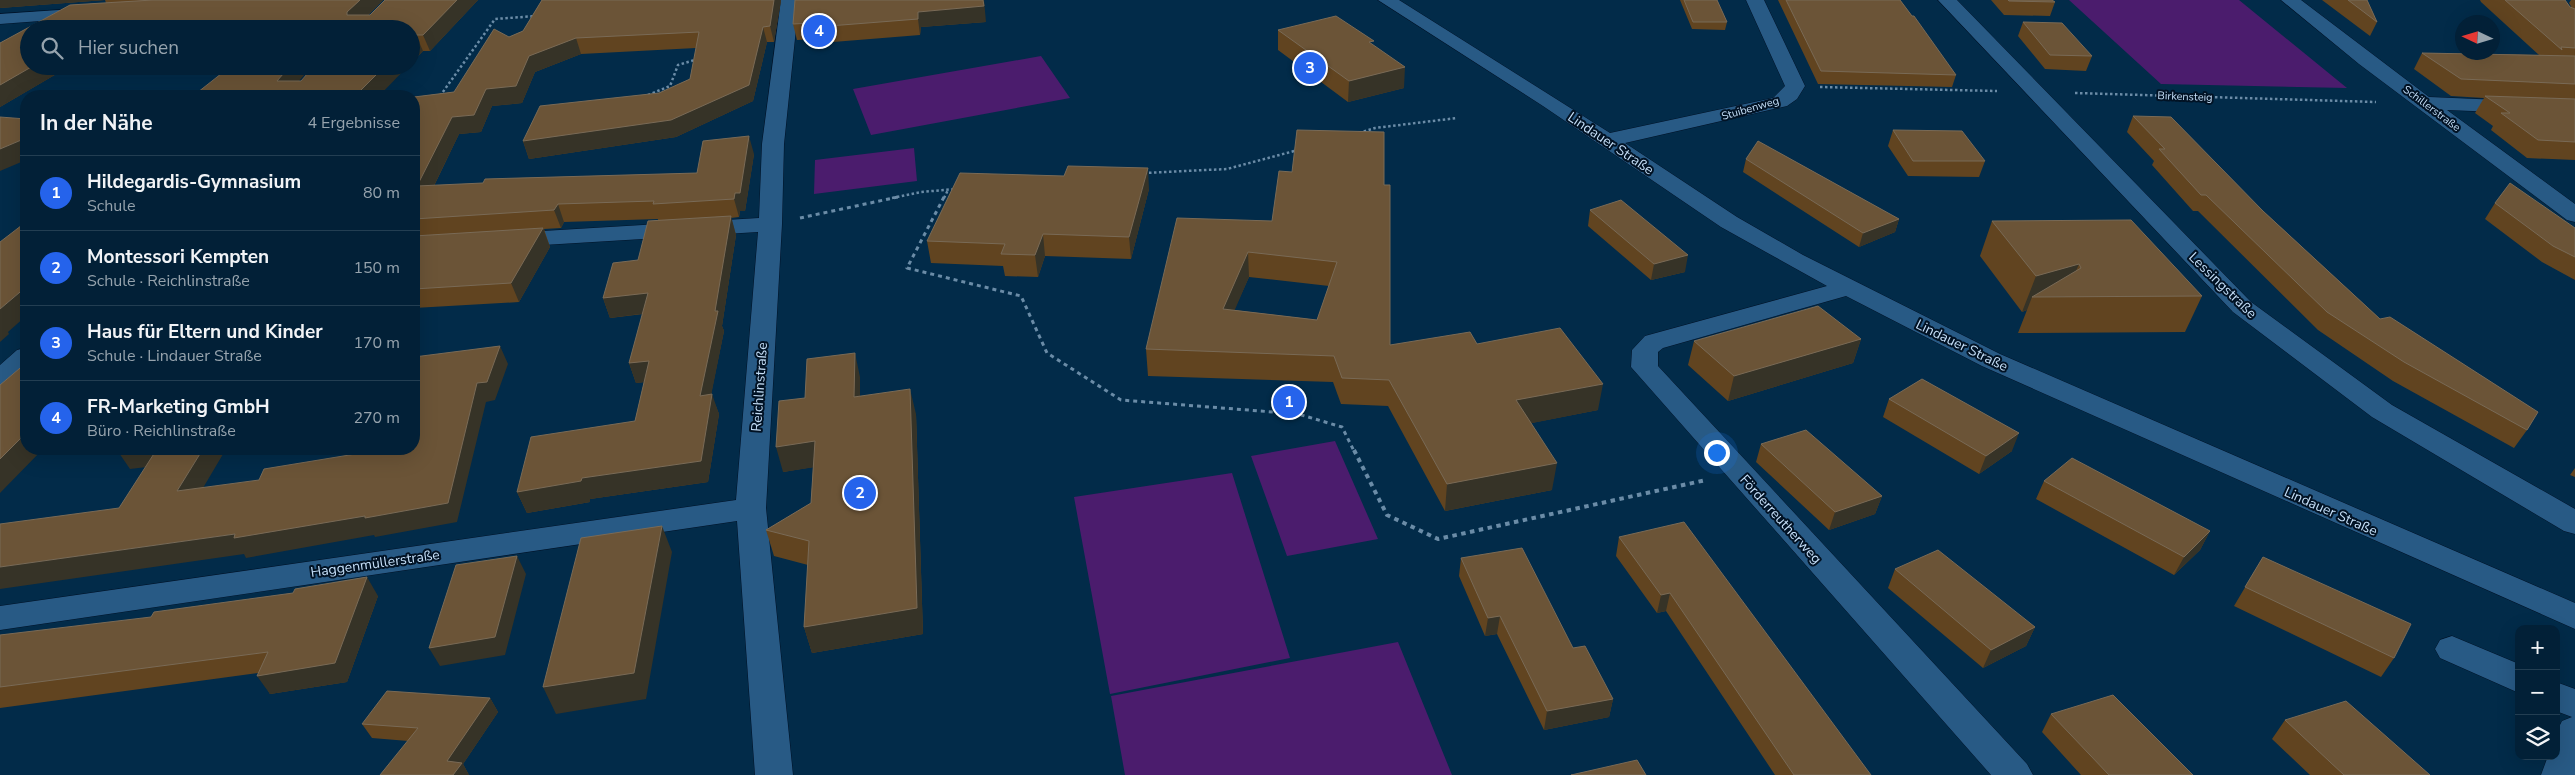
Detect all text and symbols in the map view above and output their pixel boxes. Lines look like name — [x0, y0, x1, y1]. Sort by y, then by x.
pin: 4 — [803, 12, 835, 50]
north arrow — [2455, 15, 2500, 60]
search box — [20, 20, 420, 75]
icon: search — [38, 34, 66, 62]
text: Hier suchen — [78, 35, 179, 61]
pin: 3 — [1294, 49, 1326, 87]
street label: Schillerstraße — [2400, 82, 2464, 135]
street label: Birkensteig — [2157, 88, 2213, 105]
street label: Stuibenweg — [1720, 93, 1781, 124]
street label: Lindauer Straße — [1564, 108, 1658, 179]
text: In der Nähe — [40, 109, 153, 137]
text: 4 Ergebnisse — [307, 112, 400, 134]
text: Hildegardis-Gymnasium — [87, 169, 301, 195]
text: 1 — [51, 182, 61, 204]
text: 80 m — [363, 182, 400, 204]
text: Schule — [87, 195, 135, 217]
text: Montessori Kempten — [87, 244, 269, 270]
street label: Lessingstraße — [2184, 248, 2261, 323]
text: 2 — [51, 257, 61, 279]
text: 150 m — [353, 257, 400, 279]
text: Schule · Reichlinstraße — [87, 270, 250, 292]
street label: Lindauer Straße — [1913, 315, 2011, 376]
text: Haus für Eltern und Kinder — [87, 319, 323, 345]
text: 3 — [51, 332, 61, 354]
text: 170 m — [353, 332, 400, 354]
street label: Reichlinstraße — [747, 342, 772, 432]
text: Schule · Lindauer Straße — [87, 345, 262, 367]
pin: 1 — [1273, 383, 1305, 421]
text: FR-Marketing GmbH — [87, 394, 270, 420]
text: 4 — [51, 407, 61, 429]
text: 270 m — [353, 407, 400, 429]
text: Büro · Reichlinstraße — [87, 420, 236, 442]
your location — [1704, 440, 1730, 466]
street label: Förderreutherweg — [1735, 471, 1826, 568]
pin: 2 — [844, 474, 876, 512]
street label: Lindauer Straße — [2281, 482, 2380, 541]
street label: Haggenmüllerstraße — [309, 545, 441, 582]
map controls — [2515, 625, 2560, 760]
button: + — [2515, 625, 2560, 670]
button: − — [2515, 670, 2560, 715]
button: layers — [2515, 715, 2560, 760]

